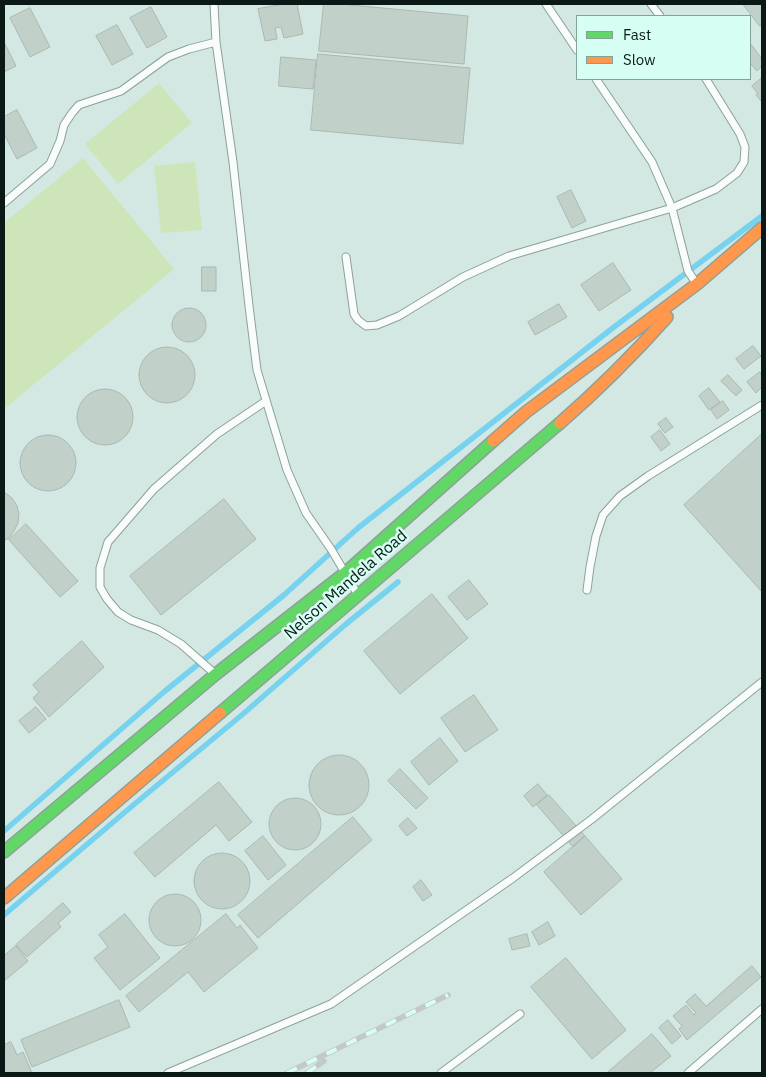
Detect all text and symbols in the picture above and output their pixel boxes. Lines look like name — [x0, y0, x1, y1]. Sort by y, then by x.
legend — [576, 15, 751, 80]
text: Fast — [623, 25, 651, 44]
text: Slow — [623, 50, 656, 69]
street label: Nelson Mandela Road — [281, 527, 411, 643]

